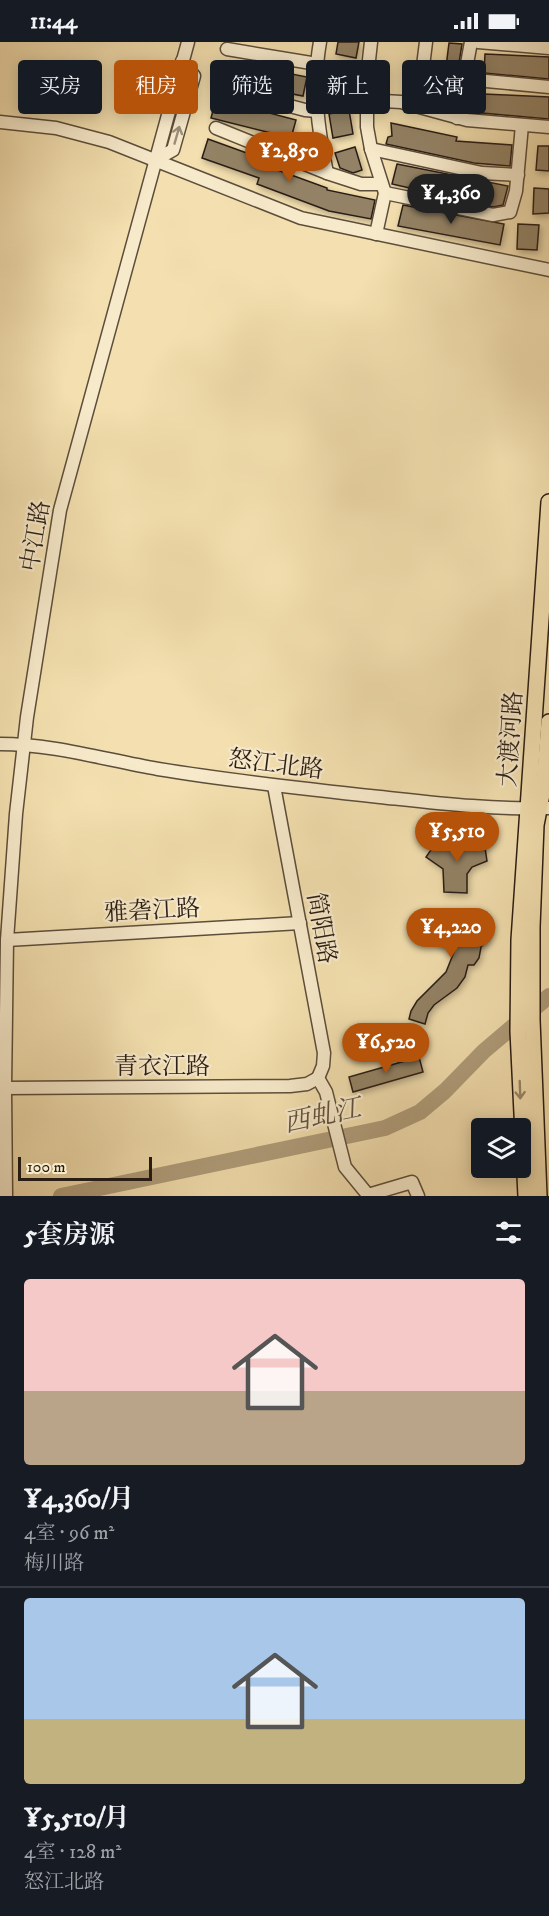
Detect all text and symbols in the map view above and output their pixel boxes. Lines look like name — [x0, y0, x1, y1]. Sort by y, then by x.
text: 11:44 — [30, 8, 77, 35]
chip: 买房 — [18, 60, 102, 114]
chip: 租房 — [114, 60, 198, 114]
chip: 筛选 — [210, 60, 294, 114]
chip: 新上 — [306, 60, 390, 114]
chip: 公寓 — [402, 60, 486, 114]
one-way arrow — [172, 126, 183, 145]
pin: ¥2,850 — [240, 132, 338, 183]
text: ¥2,850 — [259, 139, 319, 164]
pin: ¥4,360 — [402, 174, 500, 225]
text: ¥4,360 — [421, 181, 481, 206]
street label: 中江路 — [15, 498, 57, 574]
street label: 大渡河路 — [493, 690, 529, 788]
street label: 怒江北路 — [226, 744, 325, 786]
pin: ¥5,510 — [408, 812, 506, 863]
text: ¥5,510 — [429, 819, 485, 844]
street label: 简阳路 — [300, 890, 342, 966]
street label: 雅砻江路 — [103, 894, 201, 928]
pin: ¥4,220 — [402, 908, 500, 959]
text: ¥4,220 — [420, 915, 482, 940]
pin: ¥6,520 — [337, 1023, 435, 1074]
text: ¥6,520 — [356, 1030, 416, 1055]
street label: 青衣江路 — [114, 1052, 210, 1082]
one-way arrow — [515, 1079, 526, 1099]
water label: 西虬江 — [281, 1091, 368, 1141]
map controls — [471, 1118, 531, 1178]
button: layers — [471, 1118, 531, 1178]
scale bar — [18, 1154, 152, 1182]
text: 100 m — [27, 1157, 66, 1177]
icon: filters — [492, 1216, 525, 1249]
text: 5套房源 — [24, 1219, 115, 1252]
icon: home — [221, 1318, 329, 1426]
text: ¥4,360/月 — [24, 1483, 134, 1516]
text: 4室 · 96 m² — [24, 1521, 114, 1546]
text: 梅川路 — [24, 1551, 84, 1576]
icon: home — [221, 1637, 329, 1745]
text: ¥5,510/月 — [24, 1802, 130, 1835]
text: 4室 · 128 m² — [24, 1840, 121, 1865]
text: 怒江北路 — [24, 1870, 104, 1895]

